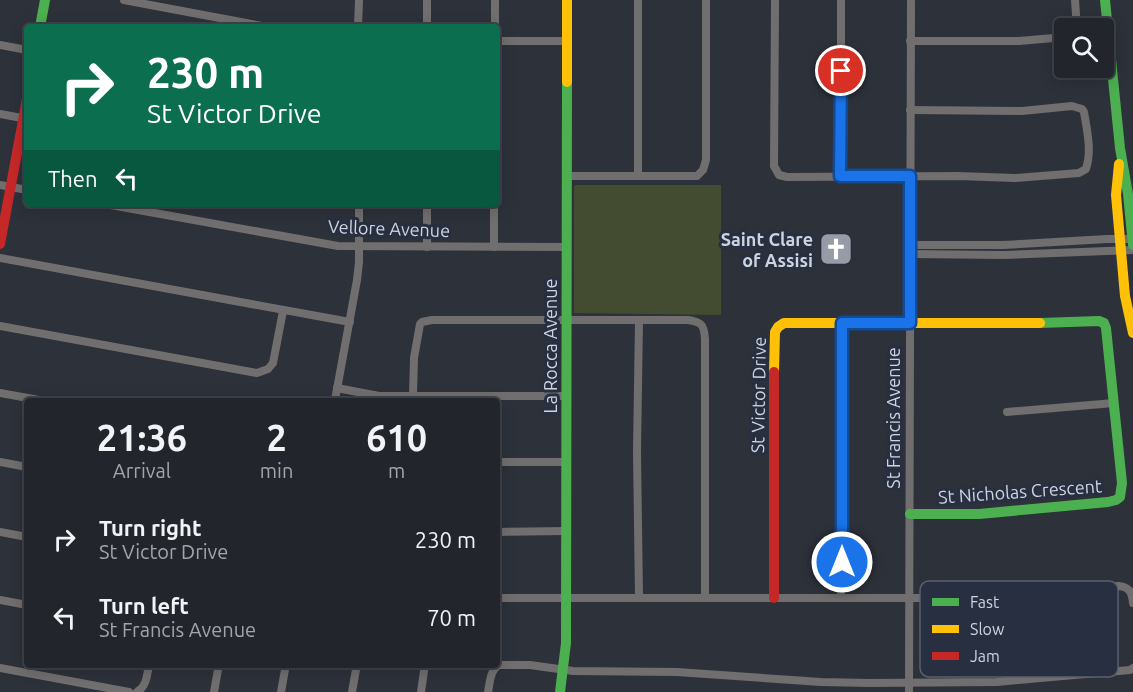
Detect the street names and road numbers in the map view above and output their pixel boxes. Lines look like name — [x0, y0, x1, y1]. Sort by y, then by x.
street label: Vellore Avenue — [328, 216, 450, 240]
street label: La Rocca Avenue — [540, 279, 560, 413]
street label: St Victor Drive — [747, 337, 769, 453]
street label: St Francis Avenue — [883, 347, 903, 489]
street label: St Nicholas Crescent — [937, 475, 1103, 507]

